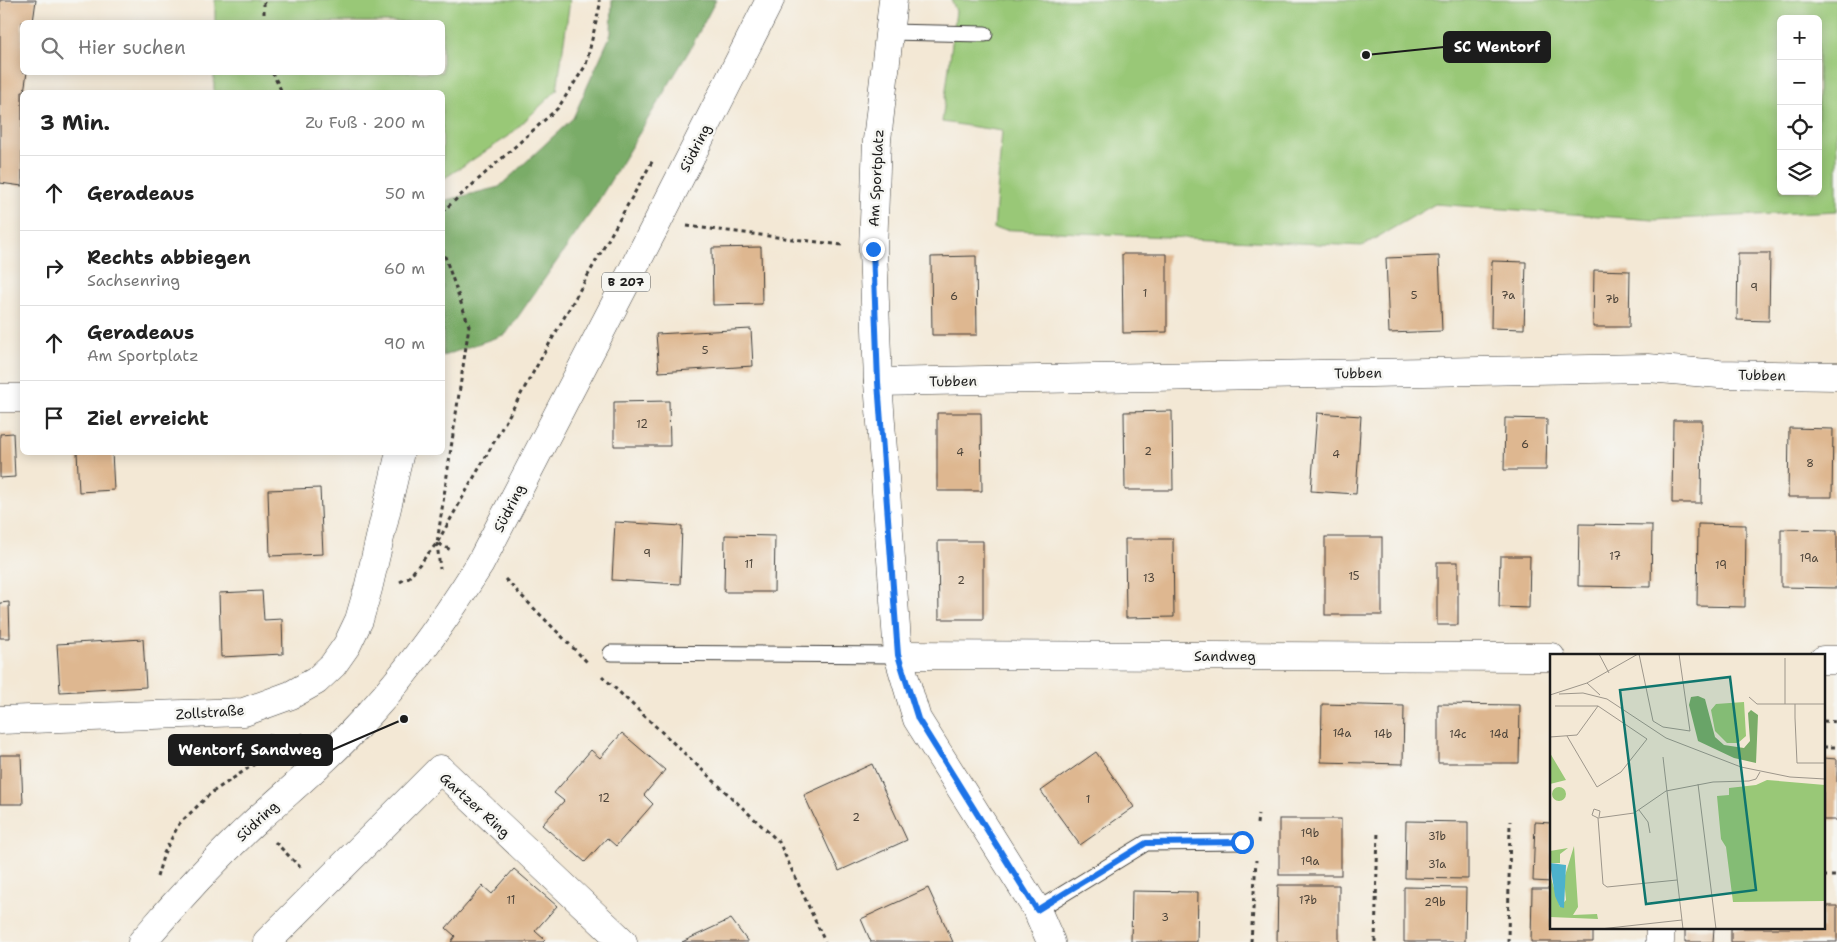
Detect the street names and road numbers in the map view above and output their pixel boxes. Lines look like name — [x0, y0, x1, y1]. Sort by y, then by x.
street label: Südring — [675, 121, 715, 175]
street label: Am Sportplatz — [864, 129, 888, 227]
road number: B 207 — [602, 272, 650, 292]
street label: Tubben — [1334, 364, 1383, 382]
street label: Tubben — [1738, 366, 1787, 384]
street label: Tubben — [929, 372, 978, 390]
street label: Südring — [489, 481, 529, 535]
street label: Sandweg — [1194, 647, 1256, 665]
street label: Zollstraße — [175, 701, 245, 723]
street label: Gartzer Ring — [436, 769, 514, 841]
street label: Südring — [232, 797, 282, 845]

